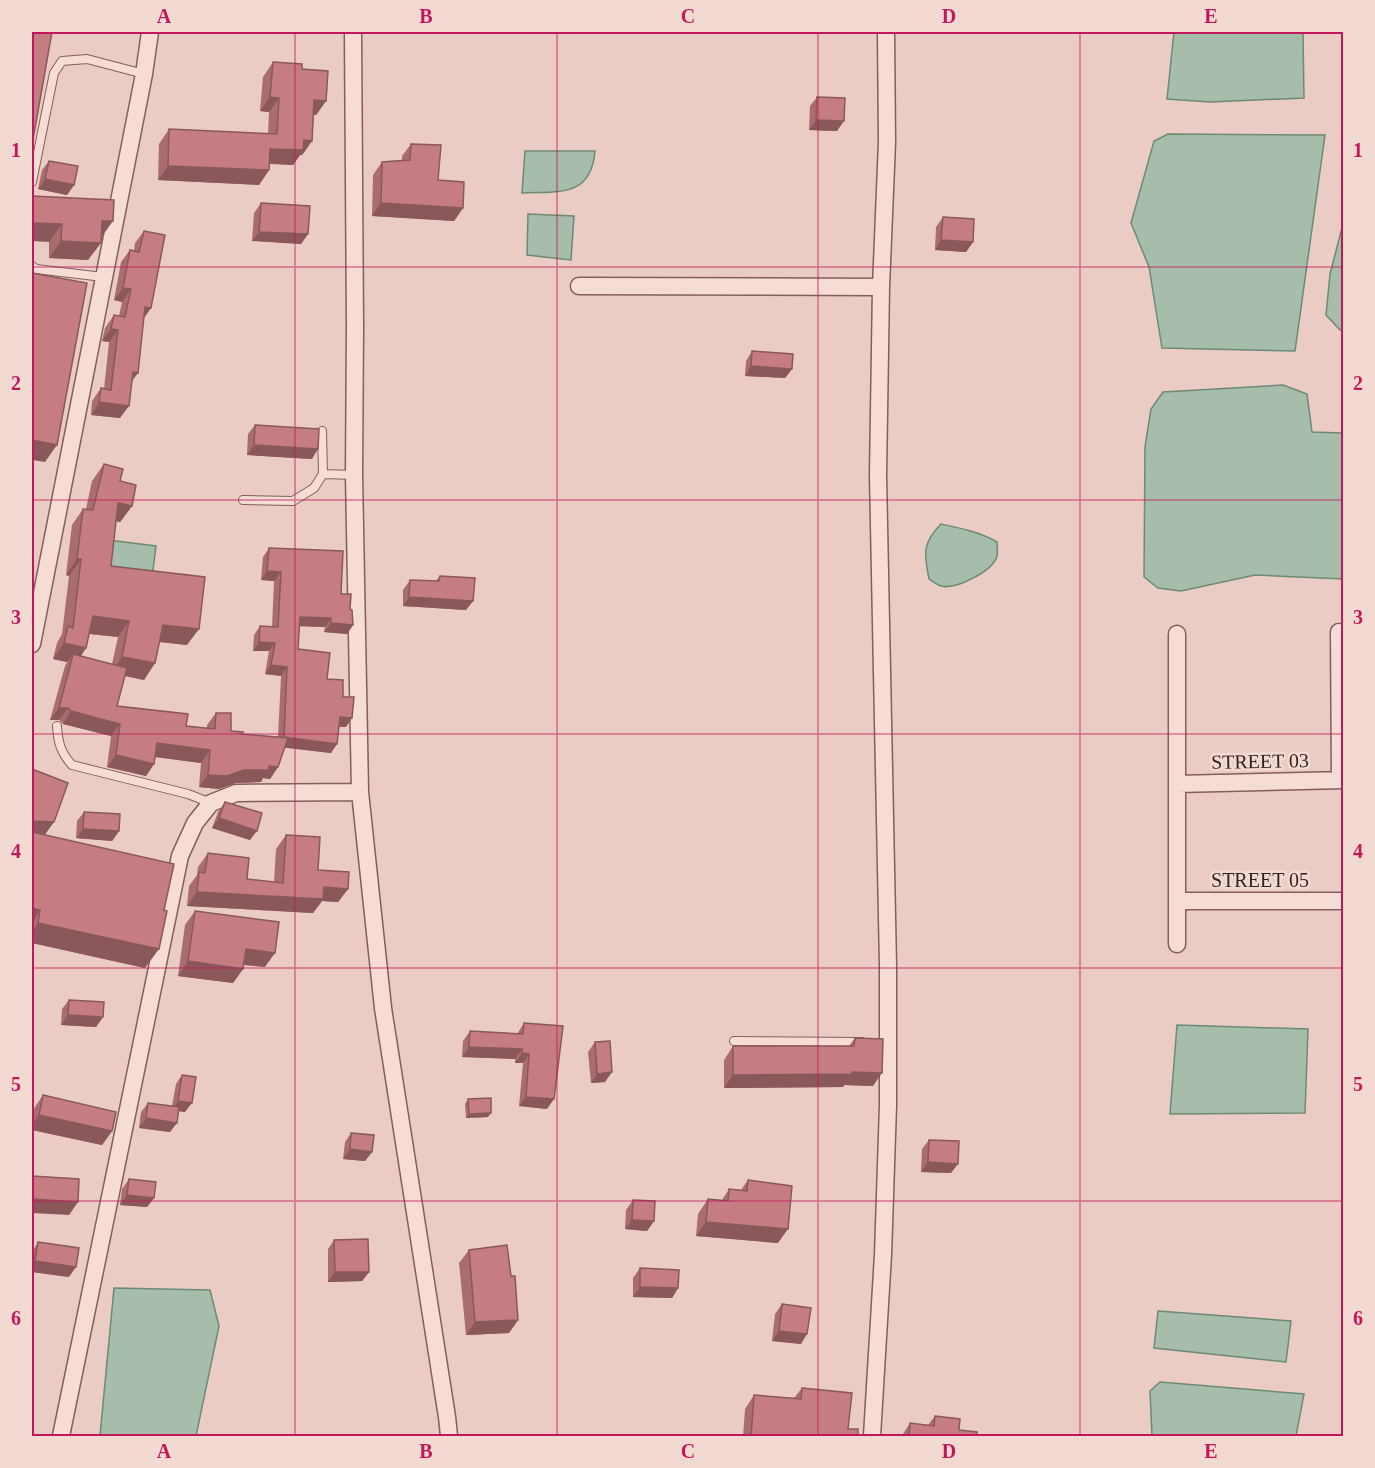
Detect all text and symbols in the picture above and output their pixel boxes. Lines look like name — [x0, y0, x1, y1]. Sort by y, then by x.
text: A — [157, 5, 172, 27]
text: B — [419, 5, 433, 27]
text: C — [681, 5, 695, 27]
text: D — [942, 5, 956, 27]
text: E — [1204, 5, 1218, 27]
text: 1 — [11, 139, 21, 161]
text: 1 — [1353, 139, 1363, 161]
text: 2 — [11, 372, 21, 394]
text: 2 — [1353, 372, 1363, 394]
text: 3 — [11, 606, 21, 628]
text: 3 — [1353, 606, 1363, 628]
street label: STREET 03 — [1211, 749, 1309, 773]
text: 4 — [11, 840, 21, 862]
text: 4 — [1353, 840, 1363, 862]
street label: STREET 05 — [1211, 869, 1309, 891]
text: 5 — [11, 1073, 21, 1095]
text: 5 — [1353, 1073, 1363, 1095]
text: 6 — [11, 1307, 21, 1329]
text: 6 — [1353, 1307, 1363, 1329]
text: A — [157, 1440, 172, 1462]
text: B — [419, 1440, 433, 1462]
text: C — [681, 1440, 695, 1462]
text: D — [942, 1440, 956, 1462]
text: E — [1204, 1440, 1218, 1462]

